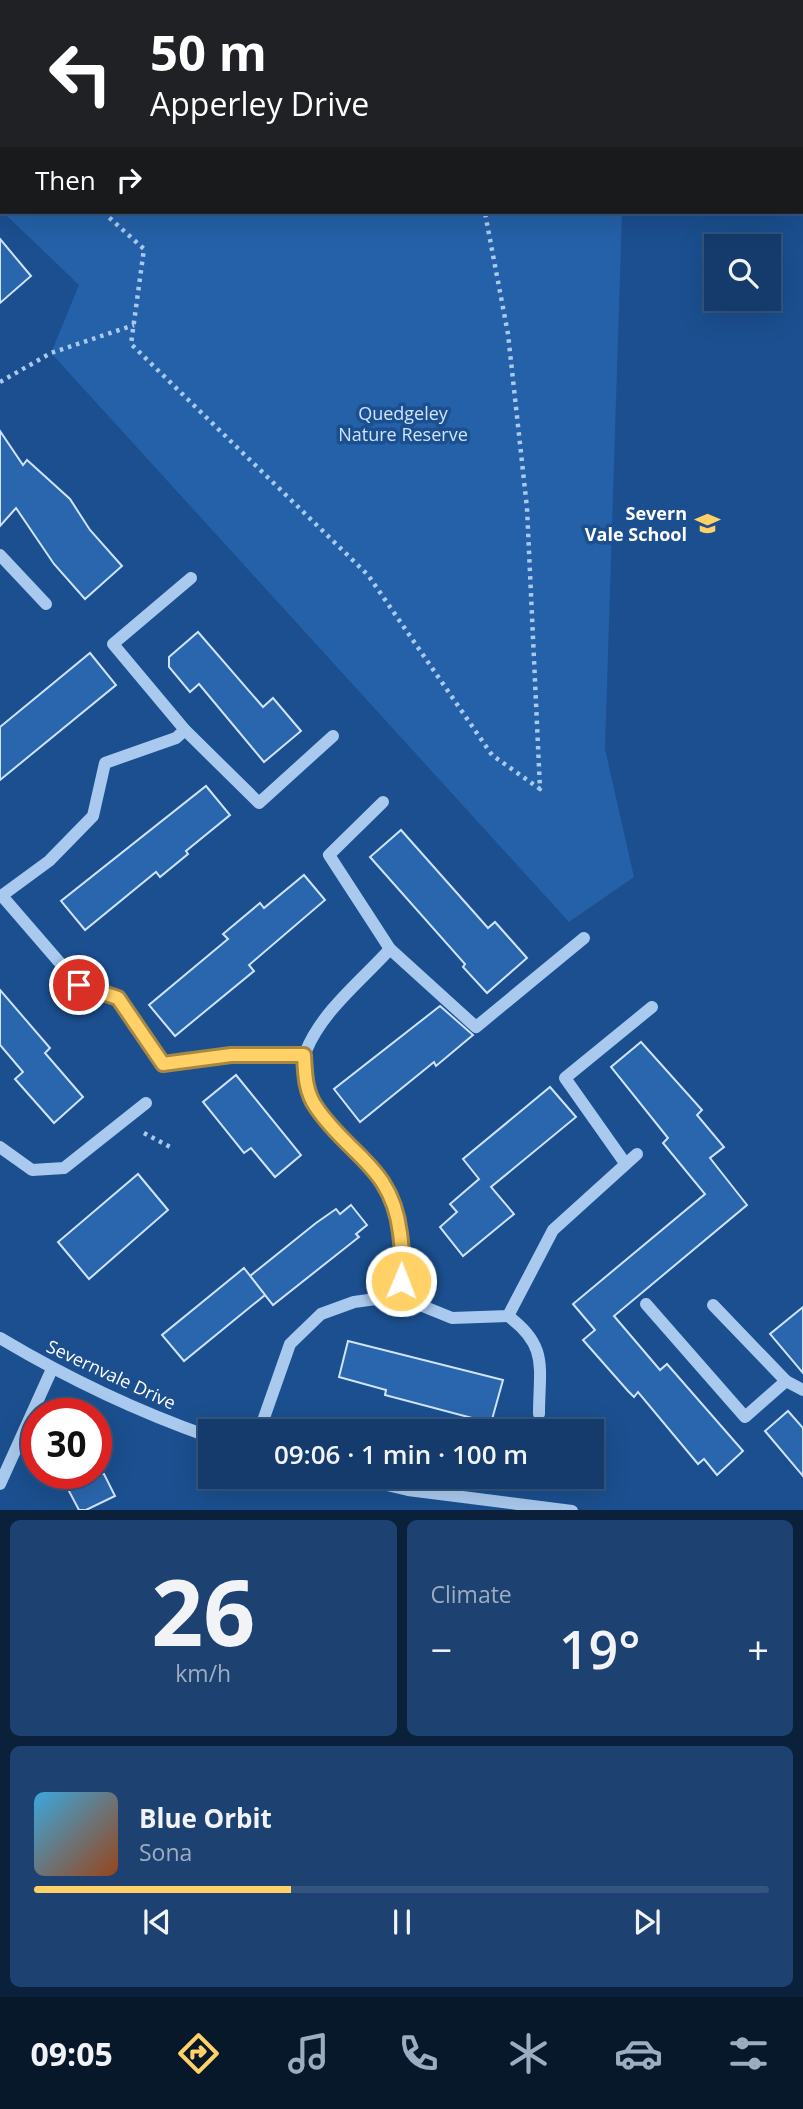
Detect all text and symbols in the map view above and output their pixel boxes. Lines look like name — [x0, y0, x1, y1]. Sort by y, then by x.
text: 50 m — [150, 19, 267, 85]
icon: left — [35, 28, 126, 119]
text: Apperley Drive — [150, 82, 369, 125]
icon: right — [110, 161, 148, 199]
text: Then — [35, 162, 96, 198]
map controls — [704, 234, 781, 311]
button: search — [704, 234, 781, 311]
park label: Quedgeley Nature Reserve — [338, 401, 468, 446]
place label: Severn Vale School — [585, 501, 687, 546]
school or university icon: Severn Vale School — [693, 510, 721, 538]
pin — [49, 955, 109, 1015]
icon: arrive — [60, 966, 98, 1004]
position arrow — [364, 1244, 438, 1318]
street label: Severnvale Drive — [43, 1334, 180, 1415]
speed limit sign: 30 — [21, 1398, 112, 1489]
text: 09:06 · 1 min · 100 m — [274, 1436, 528, 1472]
text: 26 — [151, 1549, 255, 1673]
text: Climate — [431, 1578, 512, 1610]
text: 19° — [559, 1613, 641, 1684]
text: − — [431, 1623, 452, 1675]
text: + — [747, 1623, 769, 1675]
text: km/h — [175, 1657, 231, 1689]
text: Blue Orbit — [139, 1800, 272, 1836]
text: Sona — [139, 1836, 192, 1868]
icon: previous — [138, 1903, 176, 1941]
icon: pause — [383, 1903, 421, 1941]
icon: next — [628, 1903, 666, 1941]
icon: directions — [174, 2029, 223, 2078]
icon: music — [284, 2029, 333, 2078]
icon: phone — [394, 2029, 443, 2078]
icon: climate — [504, 2029, 553, 2078]
icon: car — [614, 2029, 663, 2078]
icon: filters — [724, 2029, 773, 2078]
text: 09:05 — [30, 2032, 113, 2075]

